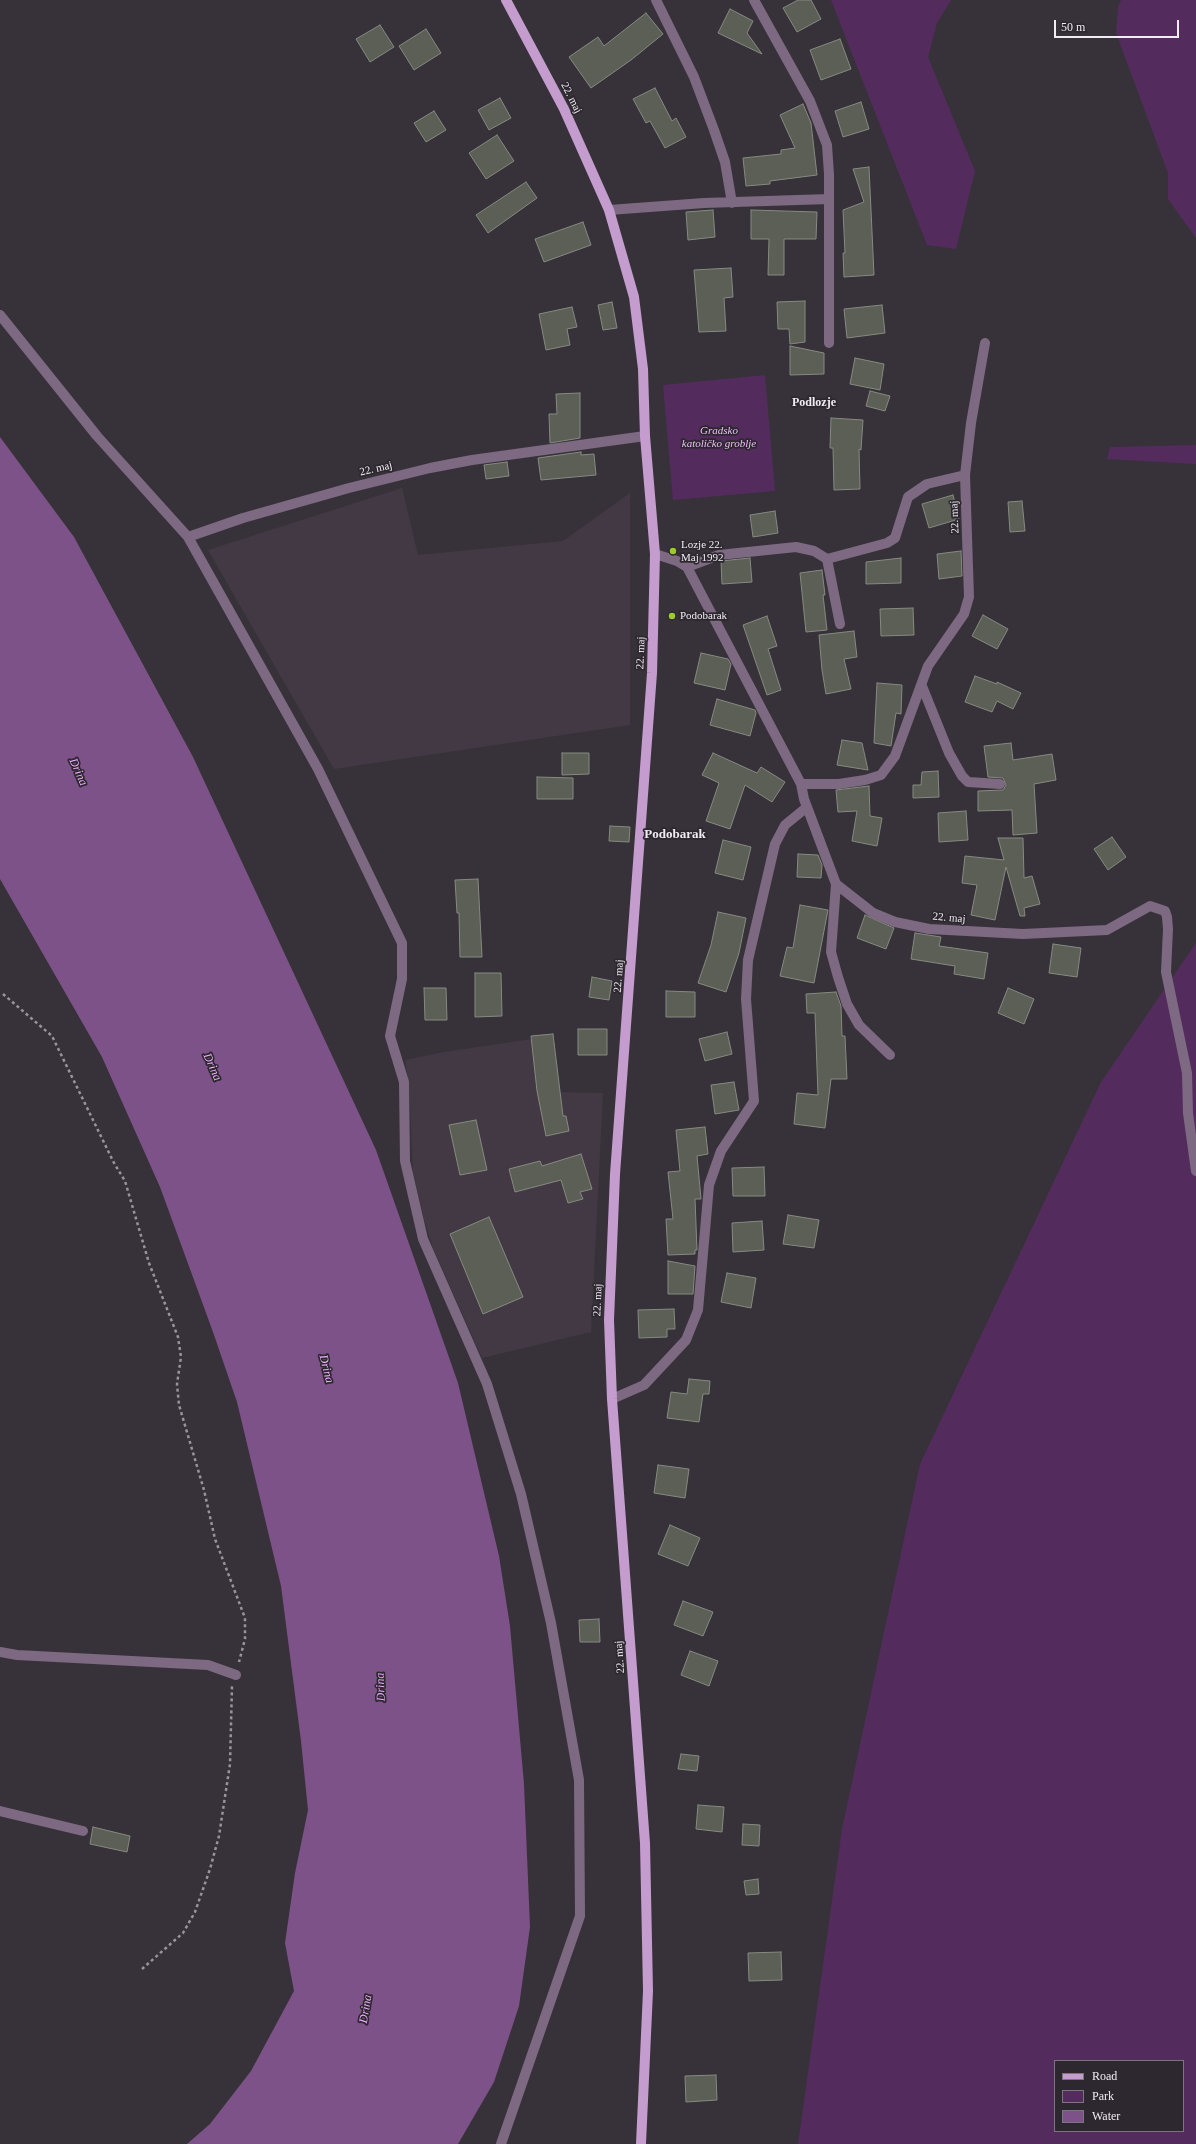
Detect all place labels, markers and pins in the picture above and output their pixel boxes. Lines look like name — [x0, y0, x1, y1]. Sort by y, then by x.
place label: Lozje 22. Maj 1992 — [681, 538, 723, 564]
marker: Lozje 22. Maj 1992 — [668, 546, 678, 556]
place label: Podobarak — [680, 609, 727, 623]
marker: Podobarak — [667, 611, 677, 621]

